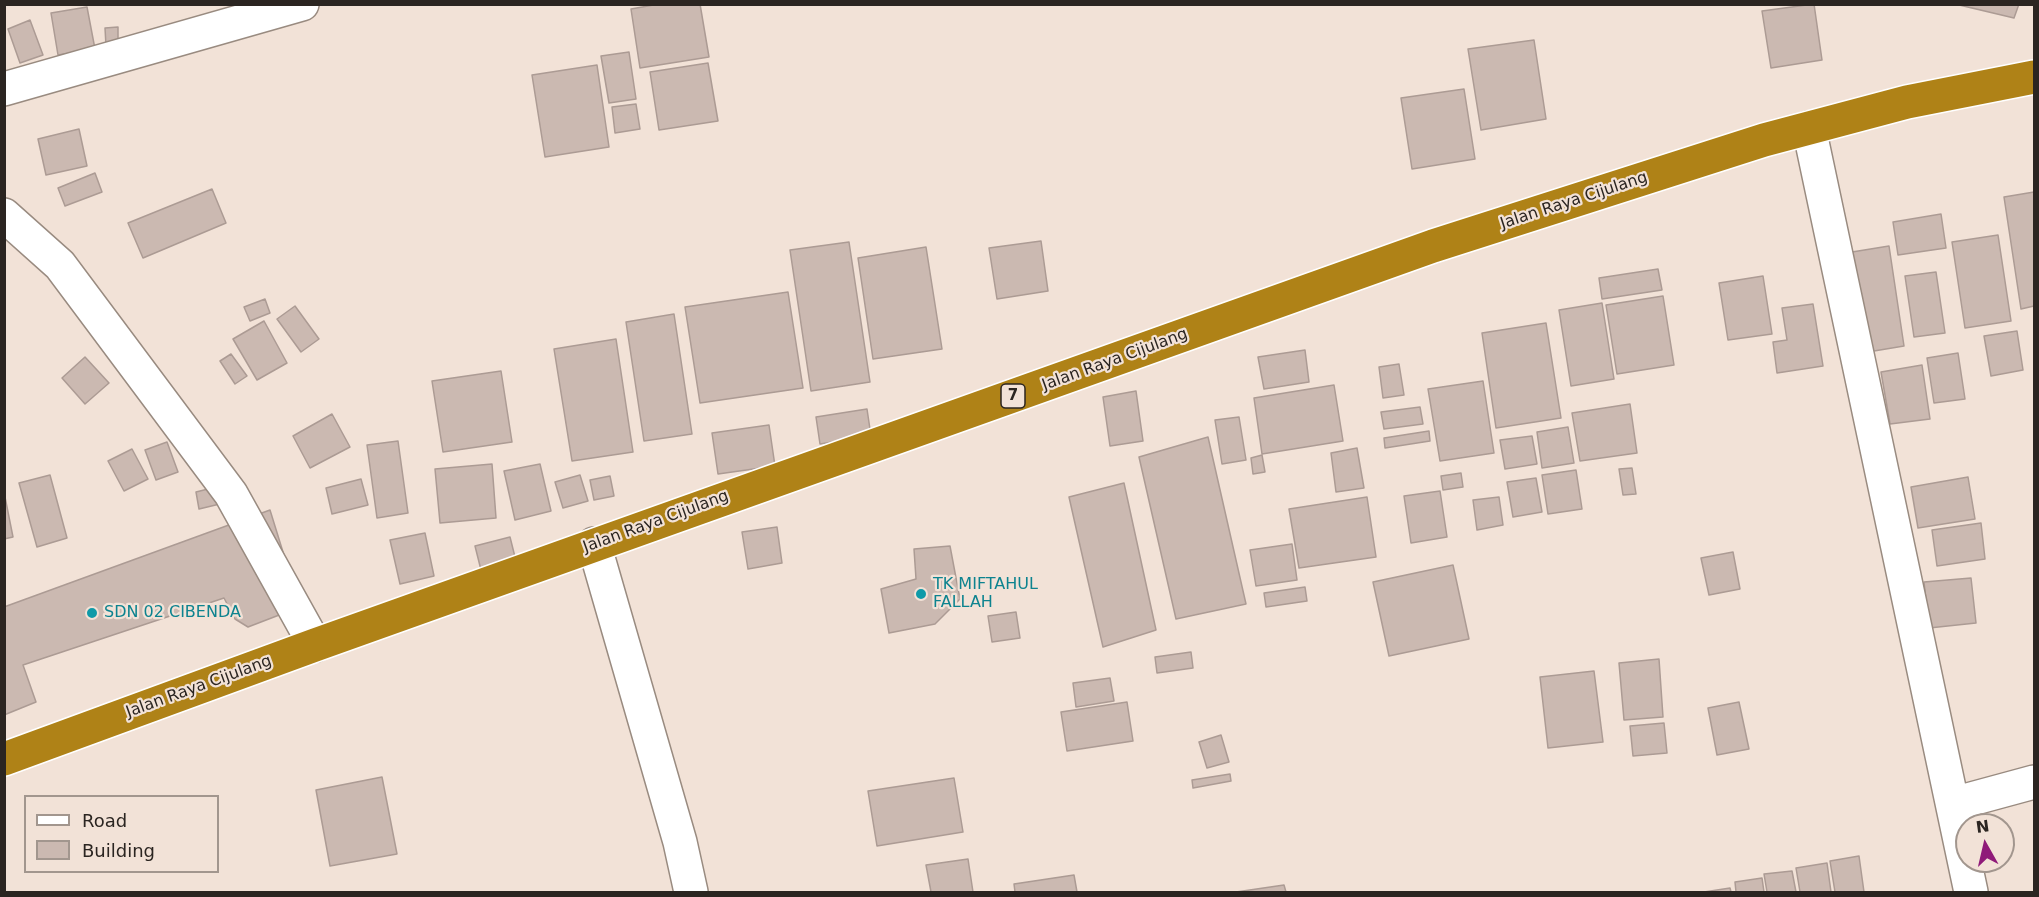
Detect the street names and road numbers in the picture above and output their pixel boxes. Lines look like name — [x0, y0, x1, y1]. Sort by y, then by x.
street label: Jalan Raya Cijulang — [1498, 168, 1650, 234]
street label: Jalan Raya Cijulang — [1040, 325, 1190, 395]
road number: 7 — [1001, 384, 1025, 408]
street label: Jalan Raya Cijulang — [581, 487, 731, 557]
street label: Jalan Raya Cijulang — [124, 652, 274, 722]

